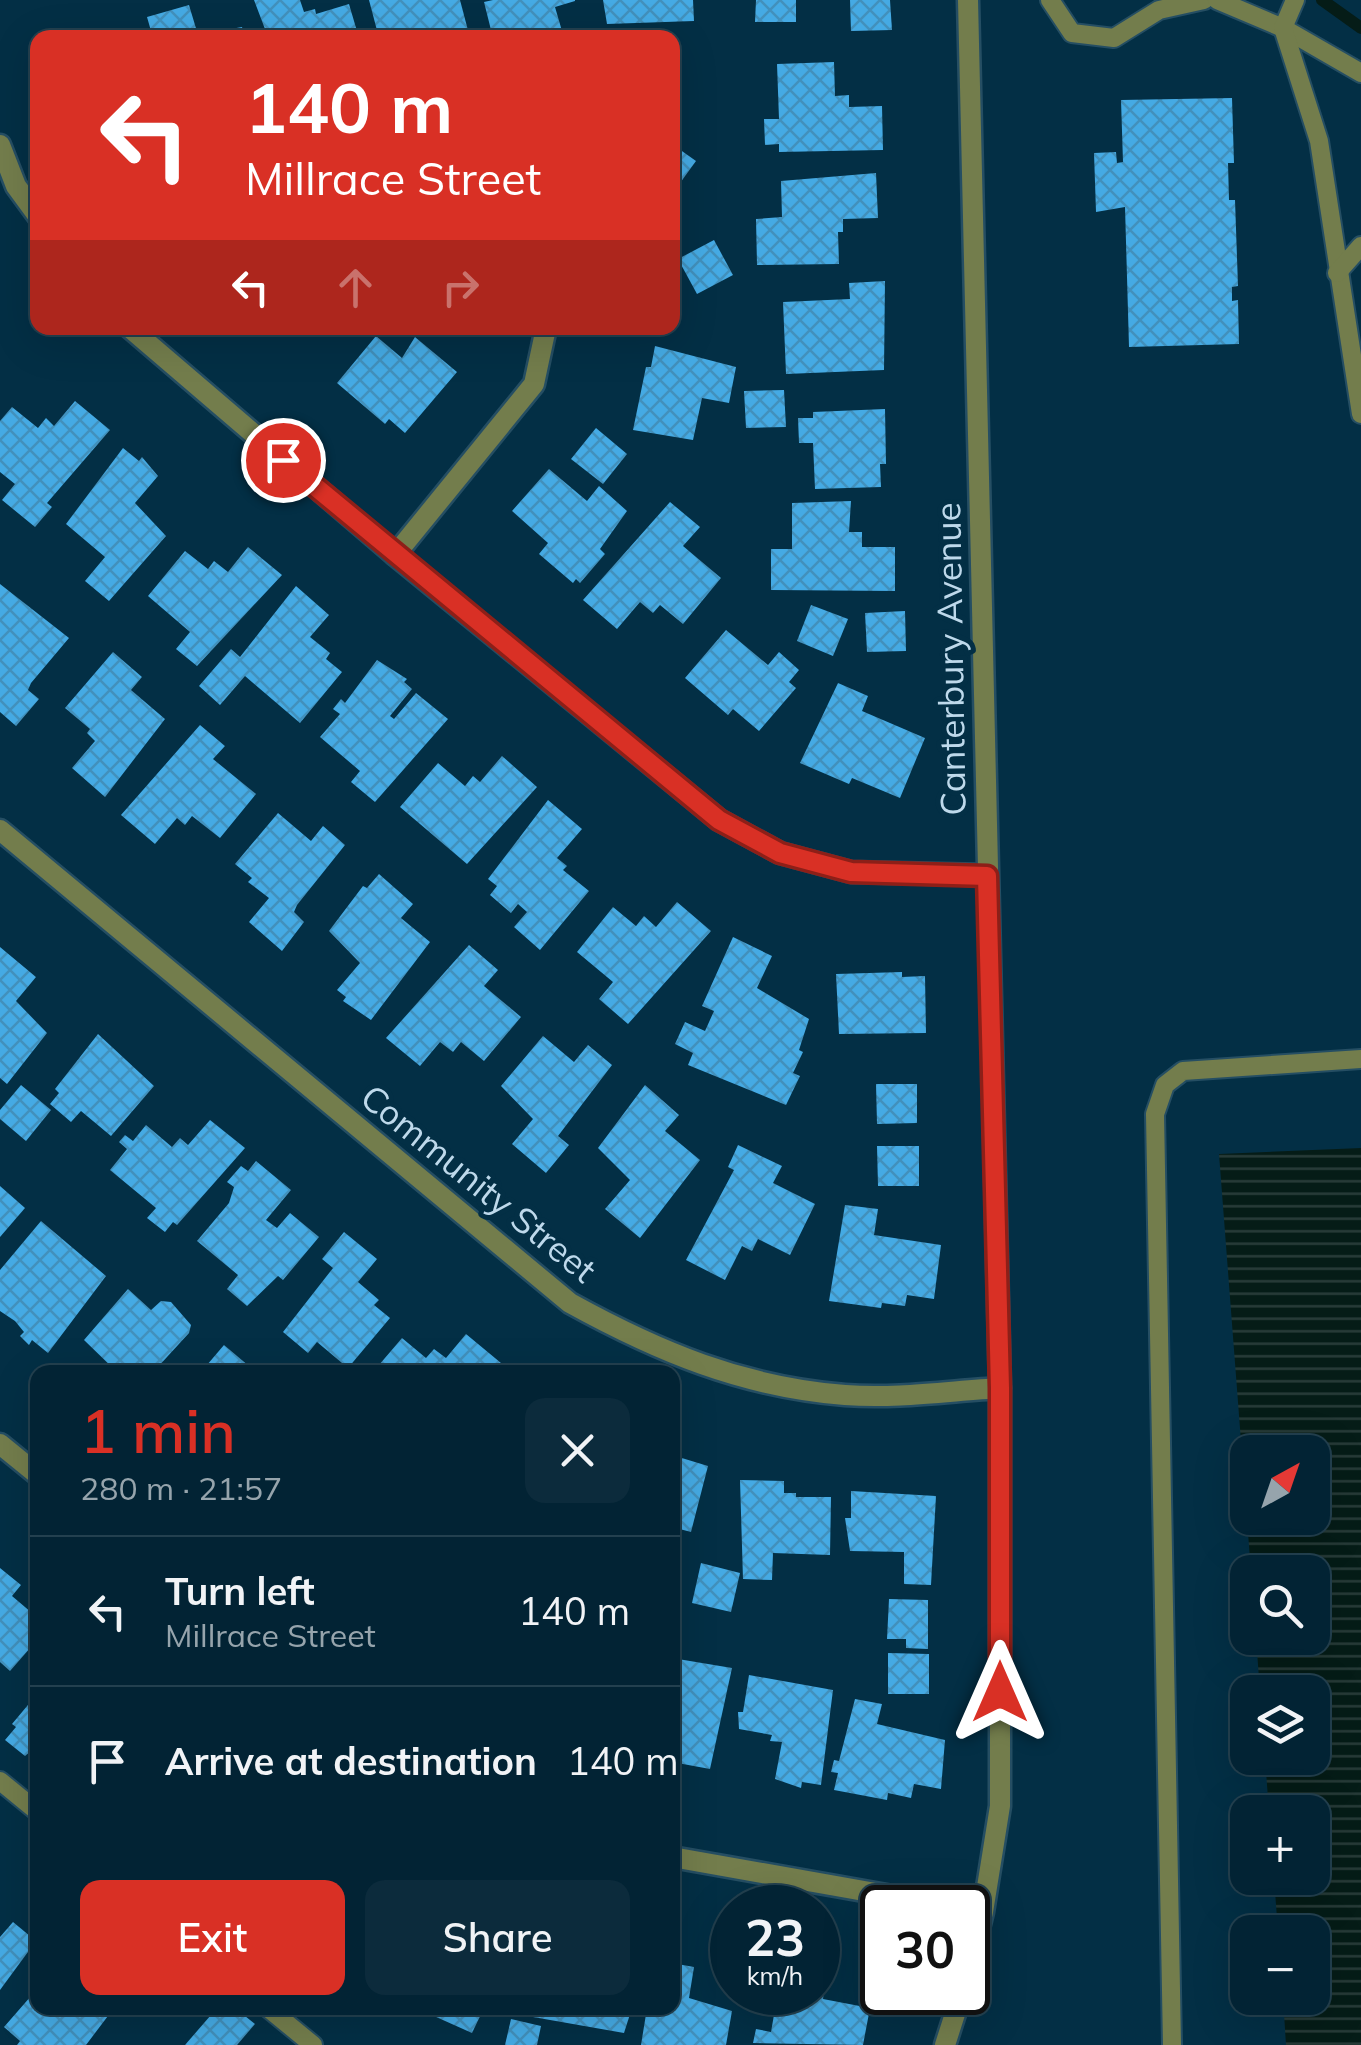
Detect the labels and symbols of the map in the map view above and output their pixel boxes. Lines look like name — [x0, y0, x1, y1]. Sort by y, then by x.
pin — [241, 418, 326, 503]
street label: Canterbury Avenue — [925, 502, 975, 816]
street label: Community Street — [352, 1075, 606, 1291]
north arrow — [1230, 1435, 1330, 1535]
position arrow — [948, 1640, 1052, 1744]
speed limit sign: 30 — [860, 1885, 990, 2015]

